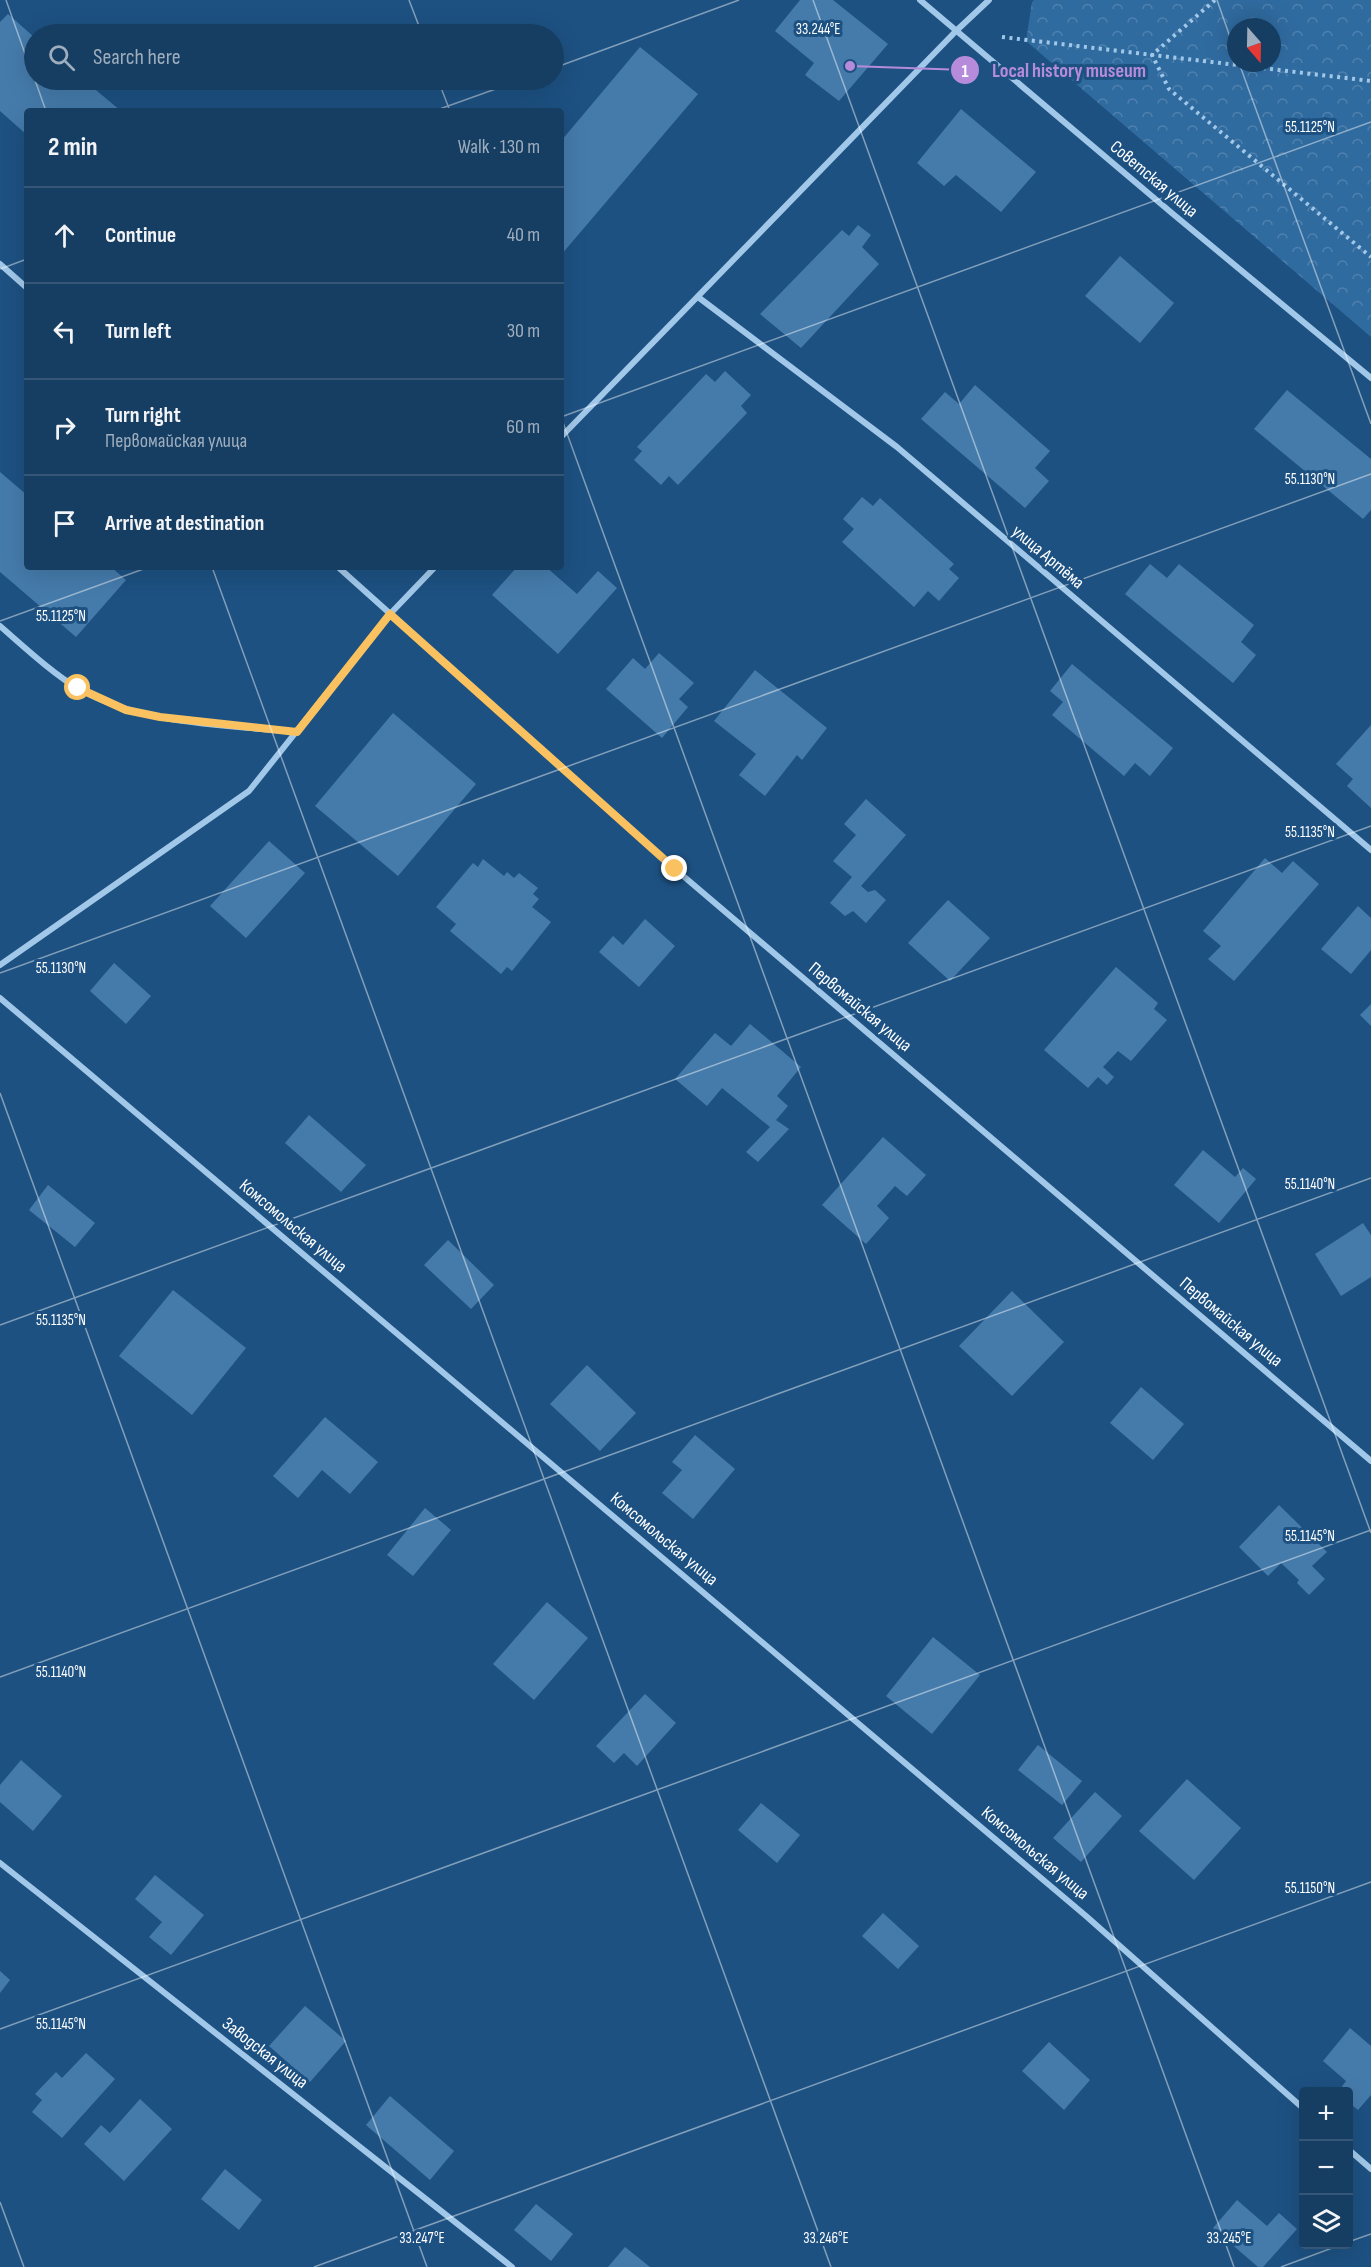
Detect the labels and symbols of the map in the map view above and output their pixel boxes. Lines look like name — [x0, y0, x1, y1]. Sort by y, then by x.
north arrow — [1227, 18, 1281, 72]
text: 33.244°E — [796, 20, 840, 39]
callout: Local history museum — [950, 51, 1158, 89]
text: Local history museum — [992, 59, 1146, 83]
text: 1 — [961, 61, 969, 82]
text: 55.1125°N — [1285, 118, 1335, 137]
street label: Советская улица — [1106, 136, 1202, 222]
text: 55.1130°N — [1285, 470, 1335, 489]
street label: улица Артёма — [1008, 521, 1089, 593]
text: 55.1125°N — [36, 607, 86, 626]
route start — [64, 674, 90, 700]
text: 55.1135°N — [1285, 823, 1335, 842]
route end — [661, 855, 687, 881]
street label: Первомайская улица — [804, 958, 916, 1056]
text: 55.1130°N — [36, 959, 86, 978]
street label: Комсомольская улица — [235, 1175, 351, 1277]
text: 55.1140°N — [1285, 1175, 1335, 1194]
street label: Первомайская улица — [1175, 1273, 1287, 1371]
text: 55.1135°N — [36, 1311, 86, 1330]
street label: Комсомольская улица — [606, 1488, 722, 1590]
text: 55.1145°N — [1285, 1527, 1335, 1546]
text: 55.1140°N — [36, 1663, 86, 1682]
street label: Комсомольская улица — [977, 1802, 1093, 1904]
text: 55.1150°N — [1285, 1879, 1335, 1898]
street label: Заводская улица — [218, 2013, 312, 2093]
text: 55.1145°N — [36, 2015, 86, 2034]
text: 33.247°E — [399, 2229, 445, 2248]
text: 33.246°E — [803, 2229, 849, 2248]
text: 33.245°E — [1207, 2229, 1251, 2248]

